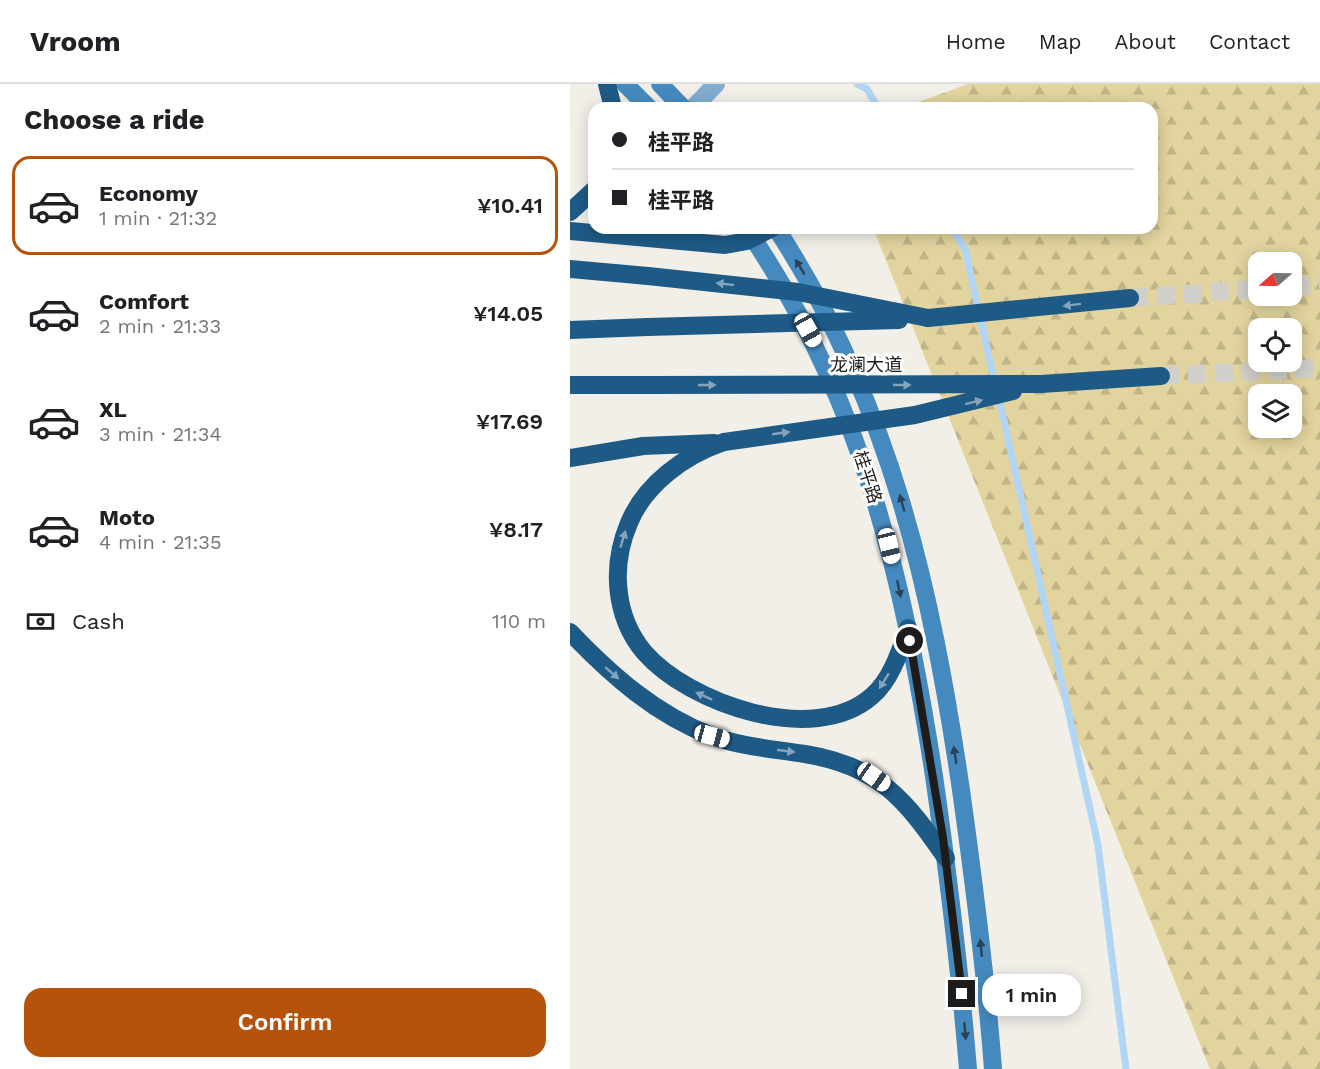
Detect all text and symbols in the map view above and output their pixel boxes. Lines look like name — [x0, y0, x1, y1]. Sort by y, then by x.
text: Vroom — [30, 25, 121, 58]
text: Home — [946, 29, 1006, 54]
text: Map — [1039, 29, 1082, 54]
text: About — [1115, 29, 1176, 54]
text: Contact — [1209, 29, 1290, 54]
text: Choose a ride — [24, 104, 204, 136]
text: 桂平路 — [648, 130, 714, 155]
icon: car — [27, 179, 81, 233]
text: Economy — [99, 181, 198, 206]
text: 桂平路 — [648, 188, 714, 213]
text: ¥10.41 — [477, 193, 543, 218]
text: 1 min · 21:32 — [99, 206, 217, 230]
north arrow — [1248, 252, 1302, 306]
map controls — [1248, 252, 1302, 438]
one-way arrow — [795, 258, 805, 275]
one-way arrow — [716, 279, 735, 289]
icon: car — [27, 287, 81, 341]
text: Comfort — [99, 289, 189, 314]
one-way arrow — [1062, 300, 1081, 310]
text: ¥14.05 — [473, 301, 543, 326]
car — [791, 310, 825, 350]
text: 2 min · 21:33 — [99, 314, 221, 338]
button: locate — [1248, 318, 1302, 372]
street label: 龙澜大道 — [830, 354, 902, 375]
one-way arrow — [698, 380, 717, 390]
one-way arrow — [893, 380, 912, 390]
button: layers — [1248, 384, 1302, 438]
icon: car — [27, 395, 81, 449]
one-way arrow — [964, 396, 983, 406]
text: XL — [99, 397, 127, 422]
text: ¥17.69 — [476, 409, 543, 434]
text: 3 min · 21:34 — [99, 422, 222, 446]
one-way arrow — [772, 428, 791, 437]
street label: 桂平路 — [850, 448, 886, 506]
one-way arrow — [897, 493, 906, 511]
icon: car — [27, 503, 81, 557]
text: Moto — [99, 505, 155, 530]
text: ¥8.17 — [489, 517, 543, 542]
car — [876, 526, 902, 566]
text: 4 min · 21:35 — [99, 530, 222, 554]
one-way arrow — [619, 530, 628, 548]
one-way arrow — [895, 580, 905, 598]
icon: cash — [24, 605, 57, 638]
text: Cash — [72, 609, 125, 634]
text: 110 m — [492, 609, 546, 633]
route start — [896, 627, 923, 654]
one-way arrow — [604, 666, 619, 679]
one-way arrow — [878, 673, 889, 689]
one-way arrow — [696, 691, 713, 700]
car — [692, 723, 732, 749]
one-way arrow — [951, 745, 960, 764]
one-way arrow — [777, 747, 796, 756]
car — [854, 759, 894, 795]
one-way arrow — [977, 939, 986, 958]
callout: 1 min — [983, 973, 1082, 1015]
route end — [948, 980, 975, 1007]
text: 1 min — [1006, 983, 1057, 1007]
button: Confirm — [24, 988, 546, 1057]
one-way arrow — [960, 1021, 970, 1040]

